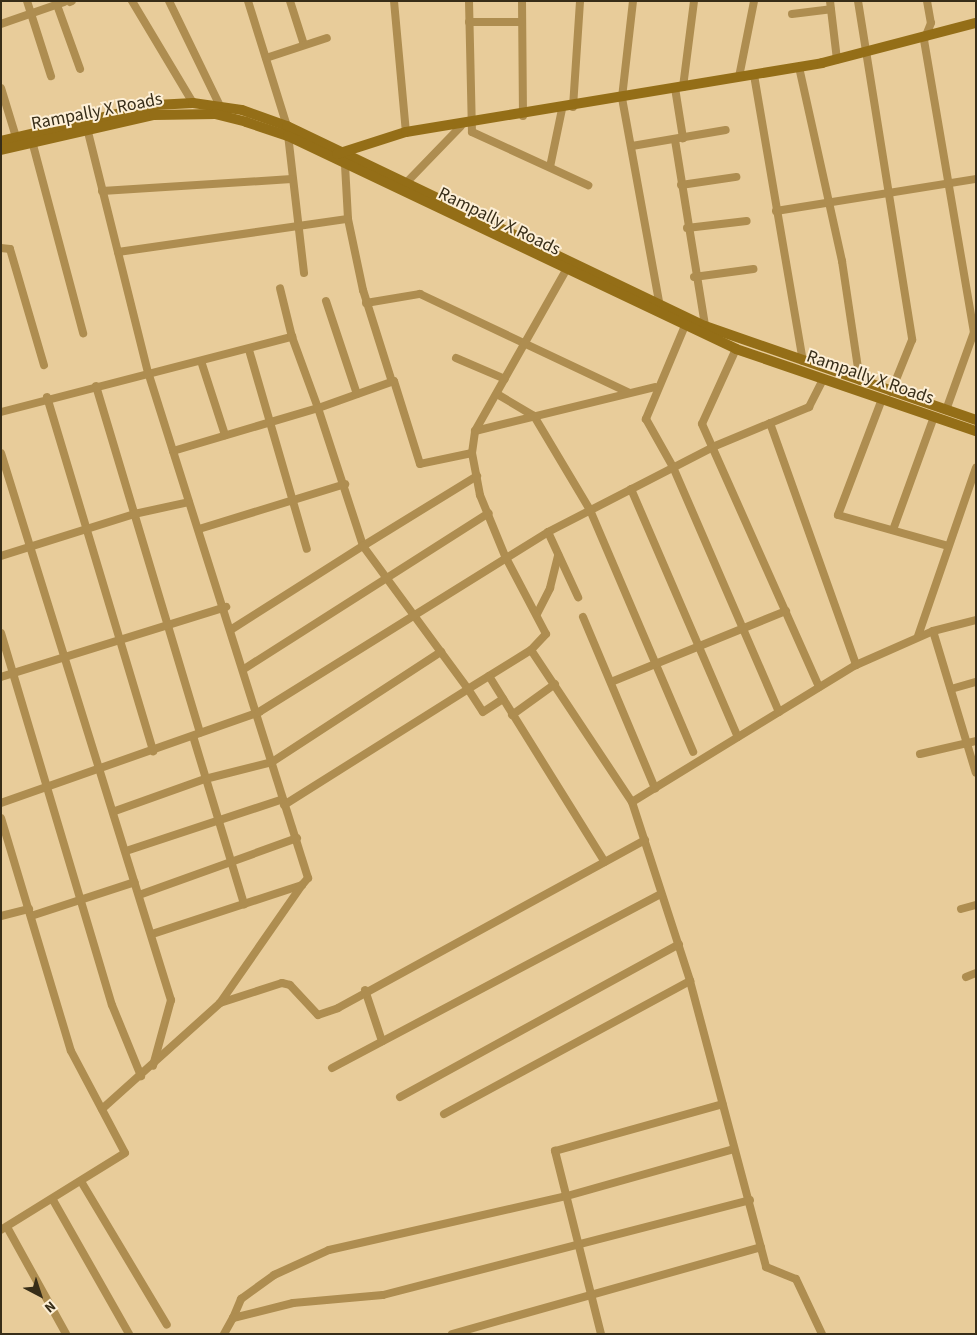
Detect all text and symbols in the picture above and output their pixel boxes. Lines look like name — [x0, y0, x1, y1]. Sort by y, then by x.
street label: Rampally X Roads — [30, 89, 164, 135]
street label: Rampally X Roads — [434, 183, 564, 261]
street label: Rampally X Roads — [804, 346, 936, 410]
north arrow — [15, 1270, 65, 1320]
text: N — [40, 1296, 60, 1317]

